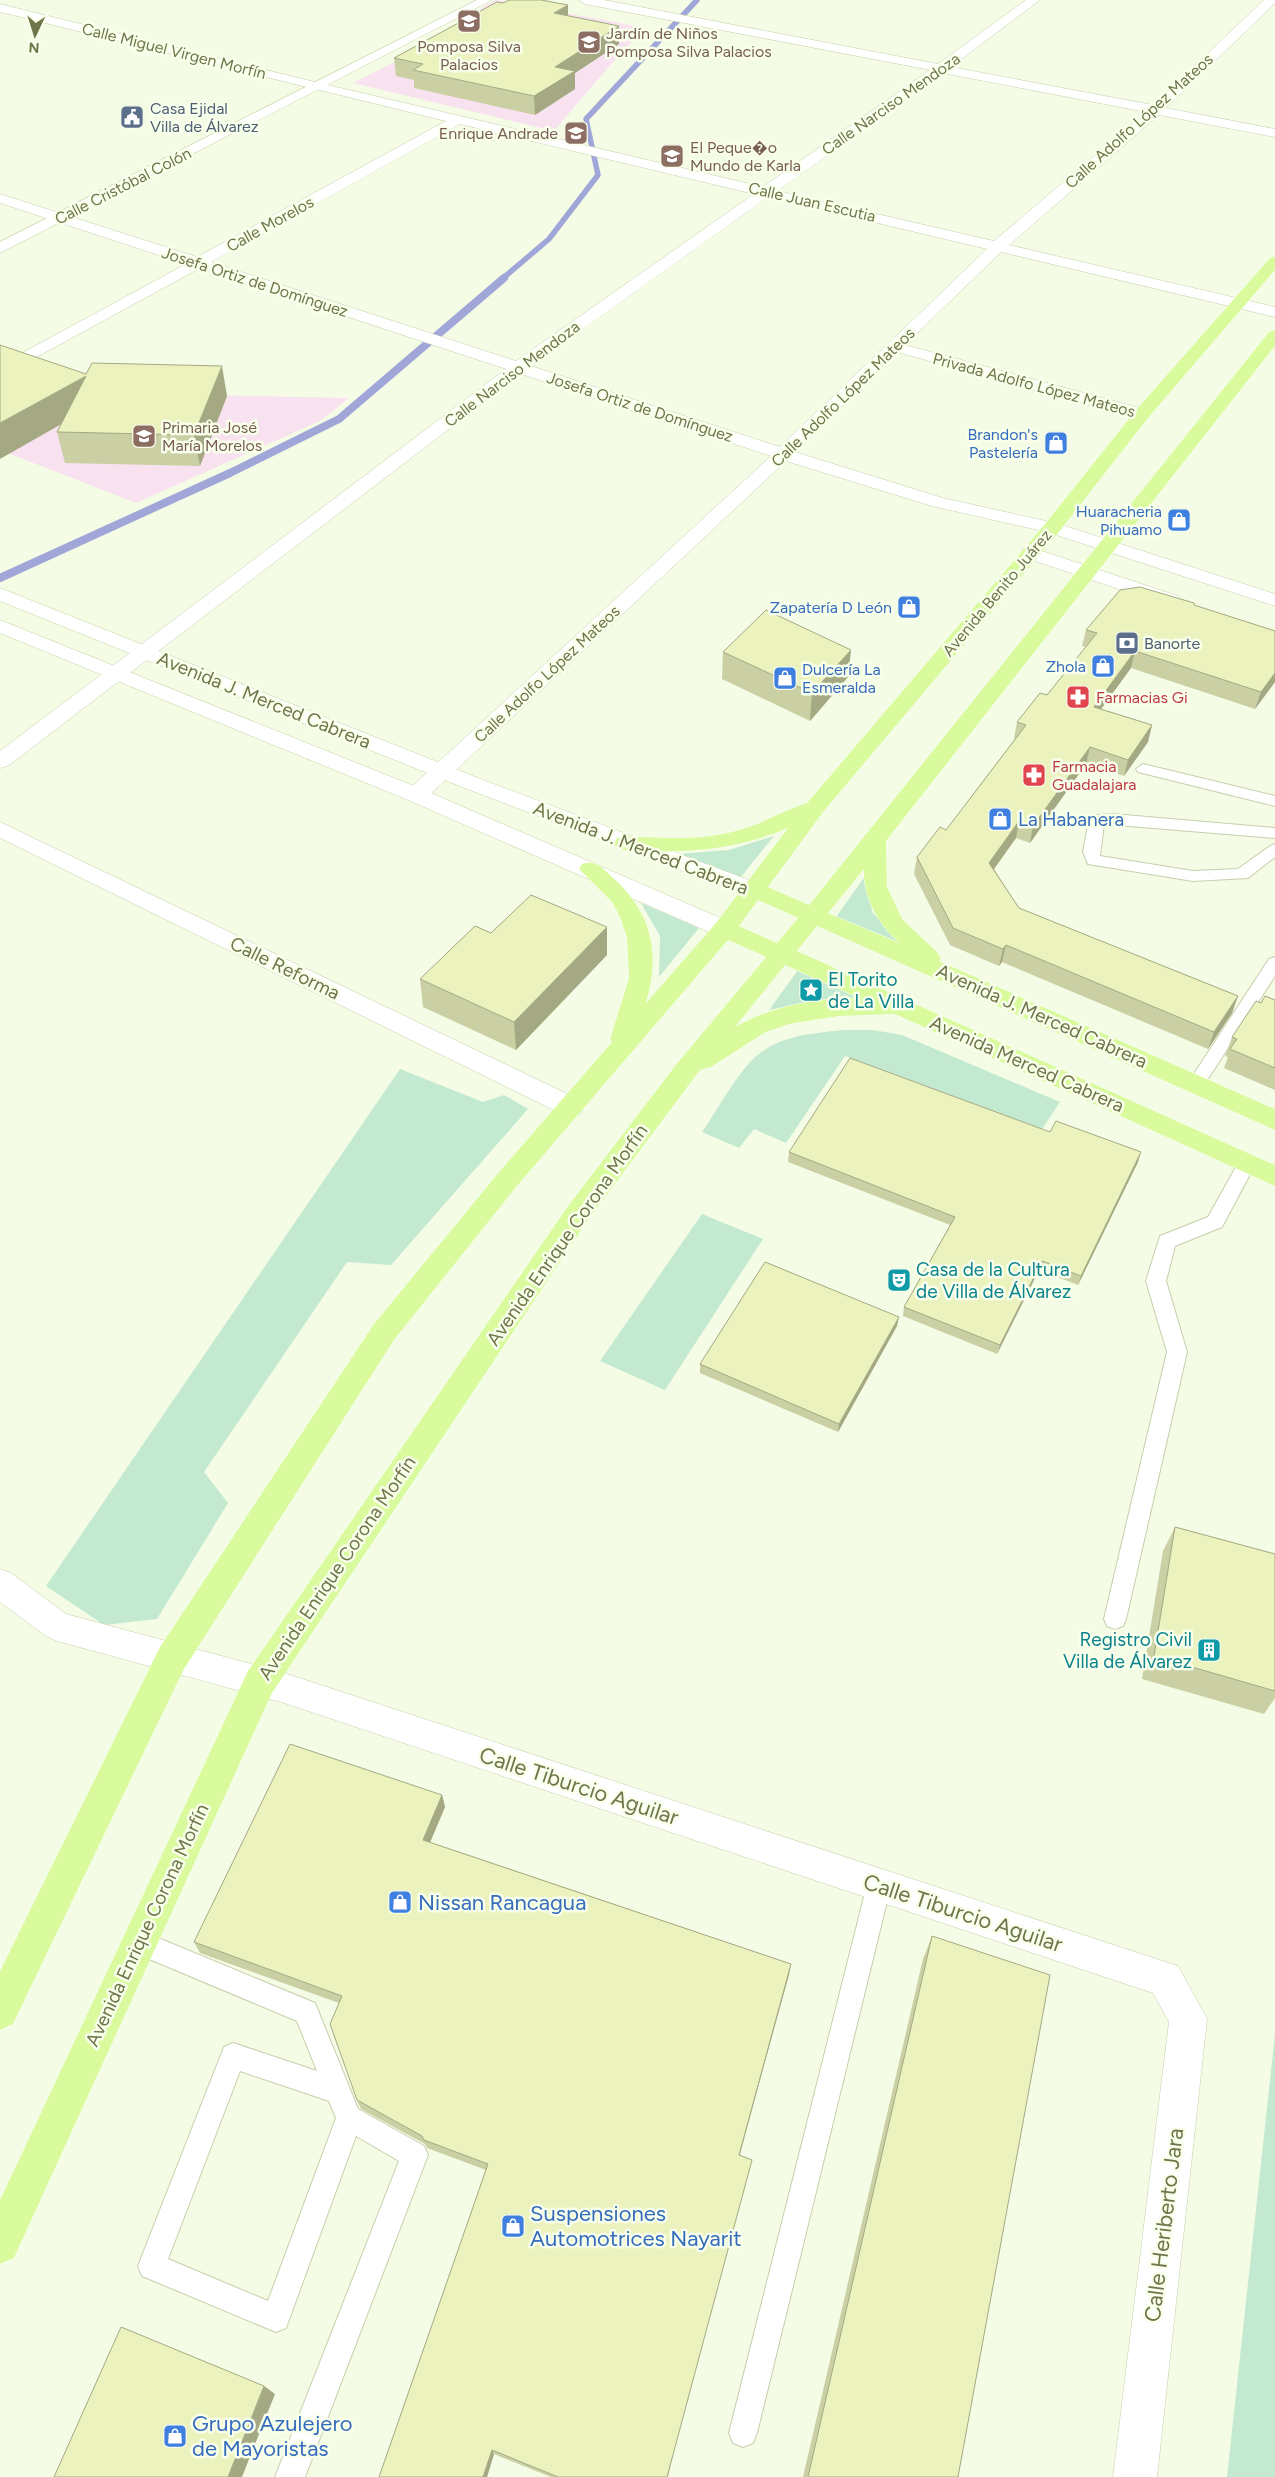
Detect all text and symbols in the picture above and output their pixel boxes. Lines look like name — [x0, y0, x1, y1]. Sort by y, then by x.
school or university icon: Pomposa Silva Palacios — [456, 8, 482, 34]
north arrow — [10, 10, 60, 60]
street label: Calle Miguel Virgen Morfín — [80, 19, 268, 83]
place label: Jardín de Niños Pomposa Silva Palacios — [606, 24, 772, 61]
school or university icon: Jardín de Niños Pomposa Silva Palacios — [576, 29, 602, 55]
place label: Pomposa Silva Palacios — [417, 37, 521, 74]
text: N — [28, 39, 40, 56]
street label: Calle Narciso Mendoza — [818, 49, 964, 159]
street label: Calle Adolfo López Mateos — [1061, 50, 1217, 192]
place label: Casa Ejidal Villa de Álvarez — [150, 99, 259, 136]
public building icon: Casa Ejidal Villa de Álvarez — [119, 104, 145, 130]
school or university icon: Enrique Andrade — [563, 120, 589, 146]
place label: Enrique Andrade — [439, 124, 558, 143]
place label: El Peque�o Mundo de Karla — [690, 138, 801, 175]
street label: Calle Cristóbal Colón — [52, 143, 194, 229]
school or university icon: El Peque�o Mundo de Karla — [659, 143, 685, 169]
street label: Calle Juan Escutia — [746, 178, 878, 226]
street label: Calle Morelos — [223, 192, 317, 256]
street label: Josefa Ortiz de Domínguez — [160, 243, 351, 321]
street label: Calle Narciso Mendoza — [441, 317, 583, 431]
street label: Calle Adolfo López Mateos — [767, 323, 919, 471]
street label: Privada Adolfo López Mateos — [931, 349, 1137, 421]
street label: Josefa Ortiz de Domínguez — [545, 368, 736, 446]
place label: Primaria José María Morelos — [162, 418, 262, 455]
school or university icon: Primaria José María Morelos — [131, 423, 157, 449]
place label: Brandon's Pastelería — [967, 425, 1038, 462]
shop icon: Brandon's Pastelería — [1043, 430, 1069, 456]
place label: Huaracheria Pihuamo — [1076, 502, 1162, 539]
shop icon: Huaracheria Pihuamo — [1166, 507, 1192, 533]
street label: Avenida Benito Juárez — [939, 526, 1056, 660]
shop icon: Zapatería D León — [896, 594, 922, 620]
place label: Zapatería D León — [770, 598, 892, 617]
street label: Calle Adolfo López Mateos — [470, 602, 624, 746]
bank icon: Banorte — [1114, 630, 1140, 656]
place label: Banorte — [1144, 634, 1201, 653]
street label: Avenida J. Merced Cabrera — [154, 647, 374, 753]
shop icon: Zhola — [1090, 653, 1116, 679]
place label: Zhola — [1046, 657, 1086, 676]
place label: Dulcería La Esmeralda — [802, 660, 881, 697]
shop icon: Dulcería La Esmeralda — [772, 665, 798, 691]
pharmacy icon: Farmacias Gi — [1065, 684, 1091, 710]
place label: Farmacias Gi — [1096, 688, 1188, 707]
place label: Farmacia Guadalajara — [1052, 757, 1137, 794]
pharmacy icon: Farmacia Guadalajara — [1021, 762, 1047, 788]
street label: Avenida J. Merced Cabrera — [530, 796, 752, 900]
shop icon: La Habanera — [987, 806, 1013, 832]
place label: La Habanera — [1018, 808, 1124, 831]
street label: Calle Reforma — [226, 932, 344, 1004]
street label: Avenida J. Merced Cabrera — [933, 959, 1151, 1073]
place label: El Torito de La Villa — [828, 968, 914, 1013]
place icon: El Torito de La Villa — [798, 977, 824, 1003]
street label: Avenida Merced Cabrera — [926, 1011, 1128, 1117]
street label: Avenida Enrique Corona Morfín — [482, 1120, 652, 1350]
place label: Casa de la Cultura de Villa de Álvarez — [916, 1258, 1071, 1303]
theatre icon: Casa de la Cultura de Villa de Álvarez — [886, 1267, 912, 1293]
street label: Avenida Enrique Corona Morfín — [253, 1452, 421, 1684]
place label: Registro Civil Villa de Álvarez — [1063, 1628, 1192, 1673]
building icon: Registro Civil Villa de Álvarez — [1196, 1637, 1222, 1663]
street label: Calle Tiburcio Aguilar — [476, 1741, 683, 1831]
street label: Avenida Enrique Corona Morfín — [81, 1800, 213, 2050]
street label: Calle Tiburcio Aguilar — [860, 1868, 1067, 1958]
shop icon: Nissan Rancagua — [387, 1889, 413, 1915]
place label: Nissan Rancagua — [418, 1889, 586, 1916]
street label: Calle Heriberto Jara — [1139, 2126, 1189, 2324]
place label: Suspensiones Automotrices Nayarit — [530, 2200, 742, 2252]
shop icon: Suspensiones Automotrices Nayarit — [500, 2213, 526, 2239]
place label: Grupo Azulejero de Mayoristas — [192, 2410, 353, 2462]
shop icon: Grupo Azulejero de Mayoristas — [162, 2423, 188, 2449]

